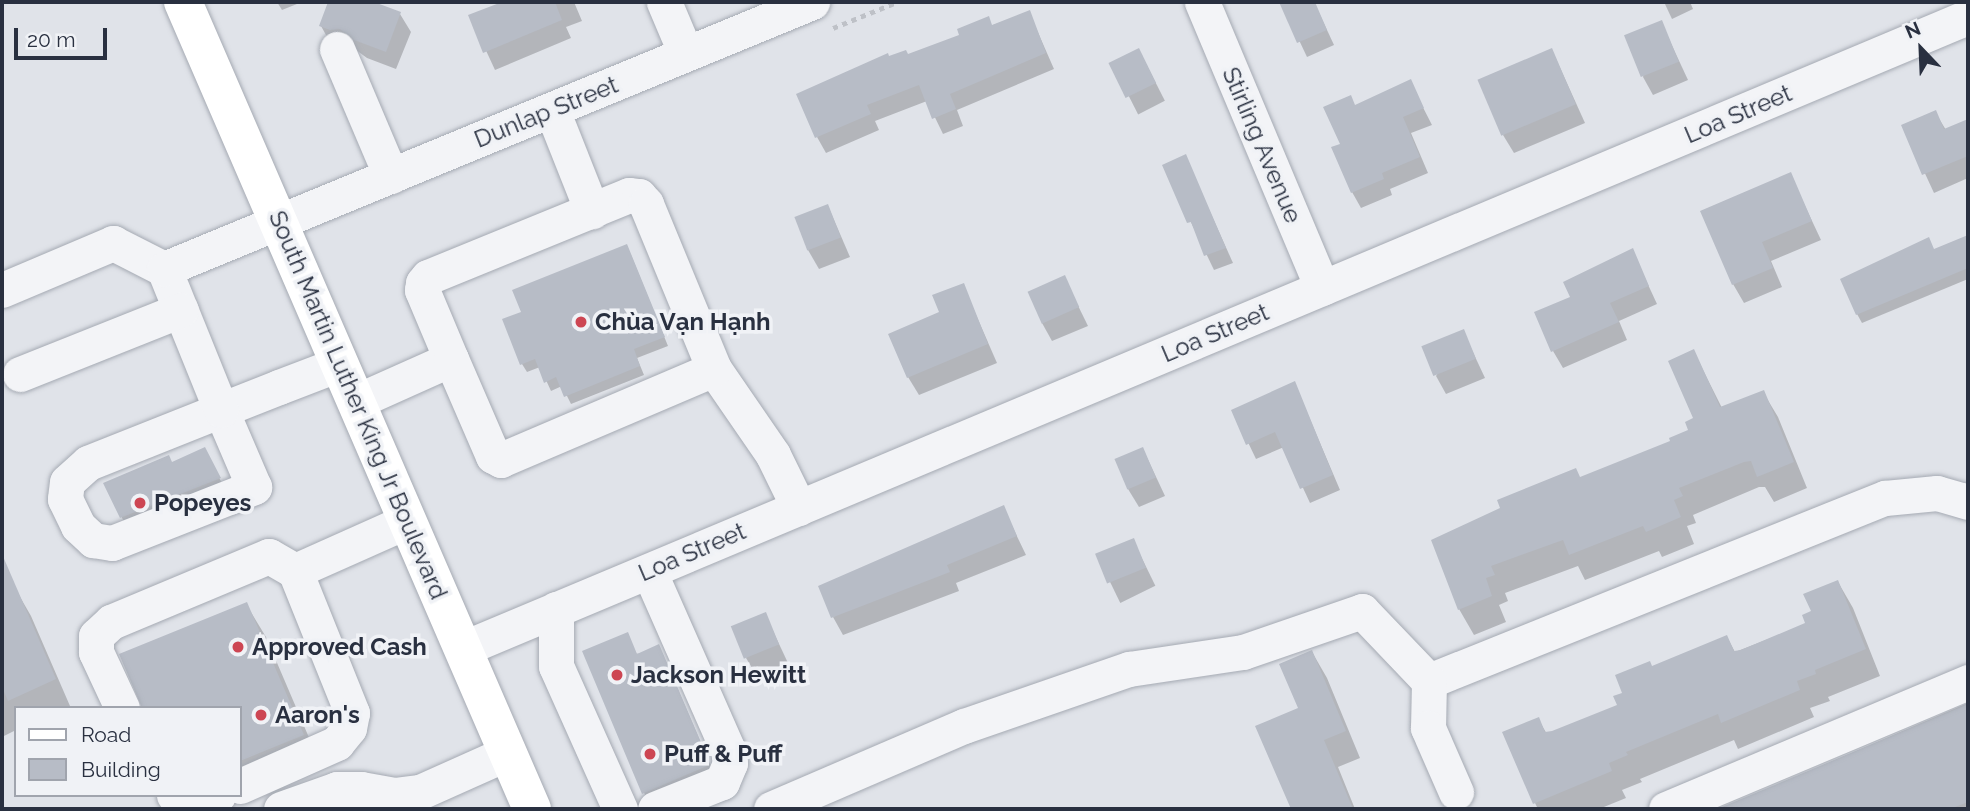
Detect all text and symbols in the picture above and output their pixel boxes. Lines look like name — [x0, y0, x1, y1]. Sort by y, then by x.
scale bar — [18, 14, 110, 58]
north arrow — [1886, 14, 1956, 84]
text: N — [1902, 17, 1924, 43]
text: 20 m — [27, 27, 75, 52]
street label: Stirling Avenue — [1216, 63, 1308, 227]
street label: Dunlap Street — [470, 70, 622, 154]
street label: Loa Street — [1680, 79, 1796, 149]
street label: South Martin Luther King Jr Boulevard — [262, 206, 454, 604]
street label: Loa Street — [1157, 298, 1273, 368]
place label: Chùa Vạn Hạnh — [595, 308, 771, 336]
marker: Chùa Vạn Hạnh — [573, 314, 589, 330]
place label: Popeyes — [154, 489, 251, 517]
marker: Popeyes — [132, 495, 148, 511]
street label: Loa Street — [634, 517, 750, 587]
place label: Approved Cash — [252, 633, 427, 661]
marker: Approved Cash — [230, 639, 246, 655]
place label: Jackson Hewitt — [631, 661, 806, 689]
marker: Jackson Hewitt — [609, 667, 625, 683]
place label: Aaron's — [275, 701, 360, 729]
legend — [14, 706, 242, 797]
marker: Aaron's — [253, 707, 269, 723]
text: Road — [81, 722, 131, 747]
place label: Puff & Puff — [664, 740, 783, 768]
marker: Puff & Puff — [642, 746, 658, 762]
text: Building — [81, 757, 161, 782]

